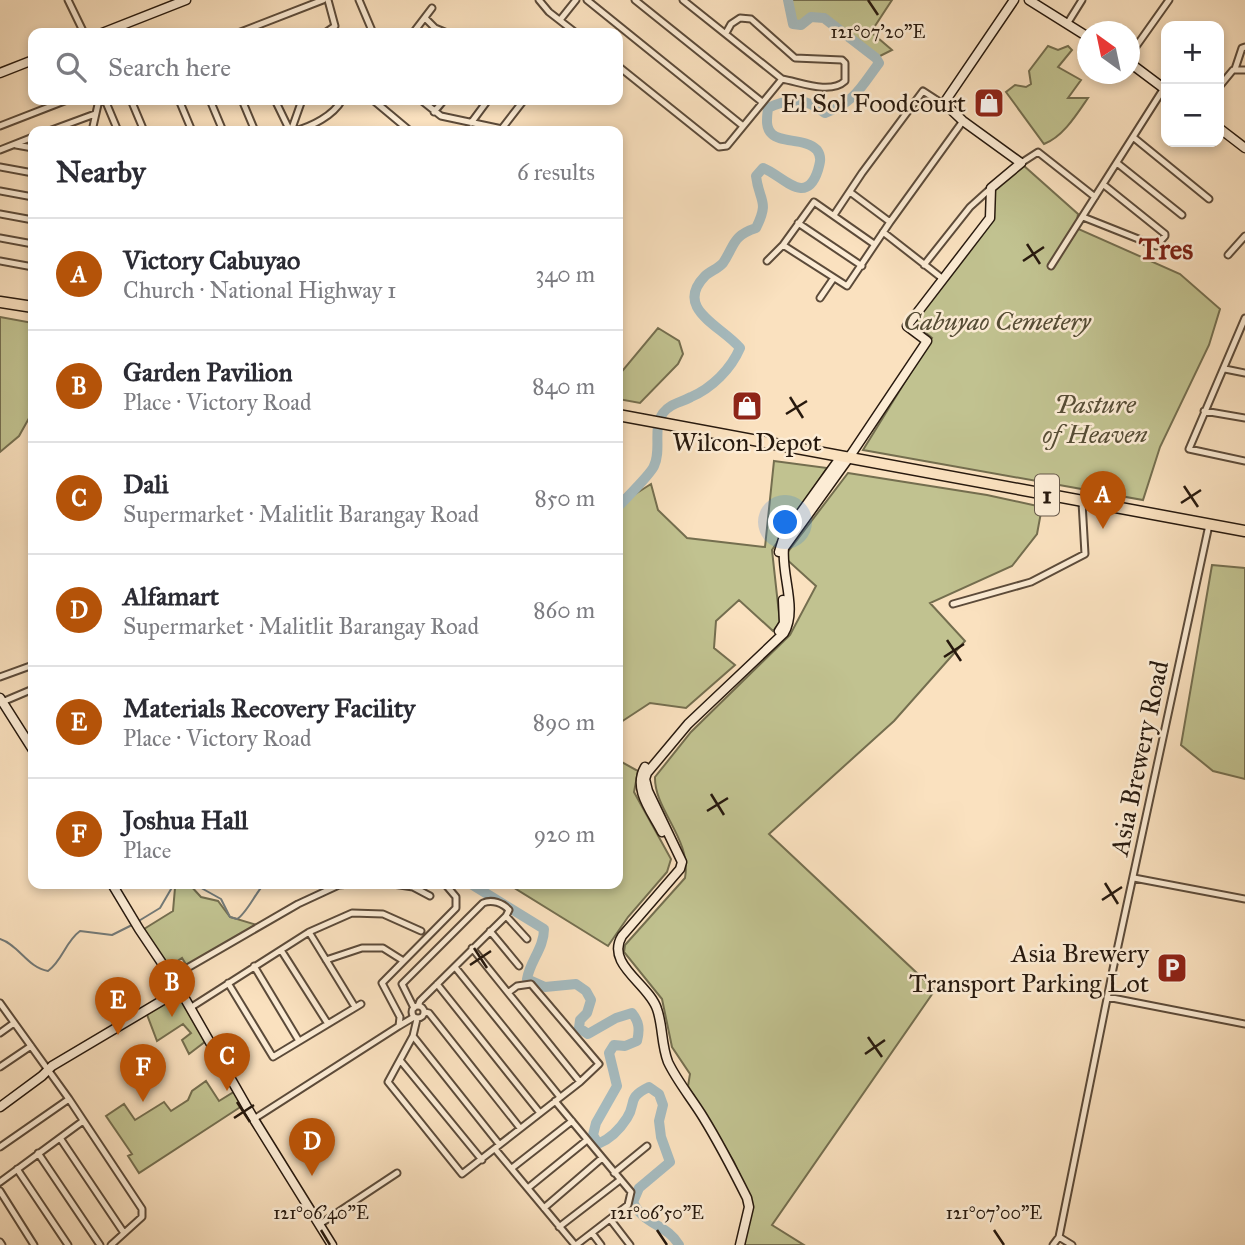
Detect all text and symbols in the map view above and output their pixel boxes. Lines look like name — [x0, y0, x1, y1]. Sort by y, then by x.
text: 121°07'20"E — [831, 21, 926, 43]
north arrow — [1077, 21, 1140, 84]
map controls — [1161, 21, 1224, 147]
button: + — [1161, 21, 1224, 84]
search box — [28, 28, 623, 105]
icon: search — [52, 48, 90, 86]
text: Search here — [108, 51, 231, 83]
button: − — [1161, 84, 1224, 147]
shop icon: El Sol Foodcourt — [972, 86, 1006, 120]
place label: El Sol Foodcourt — [781, 87, 966, 119]
text: Nearby — [56, 154, 146, 190]
text: 6 results — [517, 158, 595, 186]
district label: Tres — [1139, 231, 1193, 267]
text: Victory Cabuyao — [123, 244, 300, 276]
text: A — [71, 260, 87, 288]
text: 340 m — [535, 260, 595, 288]
text: Church · National Highway 1 — [123, 276, 396, 304]
park label: Cabuyao Cemetery — [903, 305, 1092, 337]
text: Garden Pavilion — [123, 356, 292, 388]
text: B — [71, 372, 87, 400]
text: 840 m — [532, 372, 595, 400]
text: Place · Victory Road — [123, 388, 311, 416]
park label: Pasture of Heaven — [1042, 388, 1148, 450]
shop icon: Wilcon Depot — [730, 389, 764, 423]
place label: Wilcon Depot — [672, 426, 822, 458]
text: Dali — [123, 468, 169, 500]
pin: A — [1080, 471, 1126, 529]
road number: 1 — [1035, 474, 1059, 516]
text: C — [71, 484, 87, 512]
text: 850 m — [534, 484, 595, 512]
text: Supermarket · Malitlit Barangay Road — [123, 500, 479, 528]
your location — [768, 505, 802, 539]
text: Alfamart — [123, 580, 219, 612]
text: D — [70, 596, 88, 624]
text: 860 m — [533, 596, 595, 624]
text: Supermarket · Malitlit Barangay Road — [123, 612, 479, 640]
street label: Asia Brewery Road — [1102, 657, 1175, 860]
text: Materials Recovery Facility — [123, 692, 415, 724]
text: E — [71, 708, 87, 736]
text: 890 m — [533, 708, 595, 736]
text: Place · Victory Road — [123, 724, 311, 752]
text: Joshua Hall — [123, 804, 248, 836]
text: F — [71, 820, 87, 848]
text: 920 m — [534, 820, 595, 848]
text: Place — [123, 836, 171, 864]
place label: Asia Brewery Transport Parking Lot — [909, 937, 1150, 999]
parking icon: Asia Brewery Transport Parking Lot — [1155, 951, 1189, 985]
pin: B — [149, 959, 195, 1017]
pin: E — [95, 977, 141, 1035]
pin: C — [204, 1033, 250, 1091]
pin: F — [120, 1044, 166, 1102]
pin: D — [289, 1118, 335, 1176]
text: 121°06'40"E — [273, 1202, 369, 1224]
text: 121°06'50"E — [610, 1202, 704, 1224]
text: 121°07'00"E — [946, 1202, 1042, 1224]

